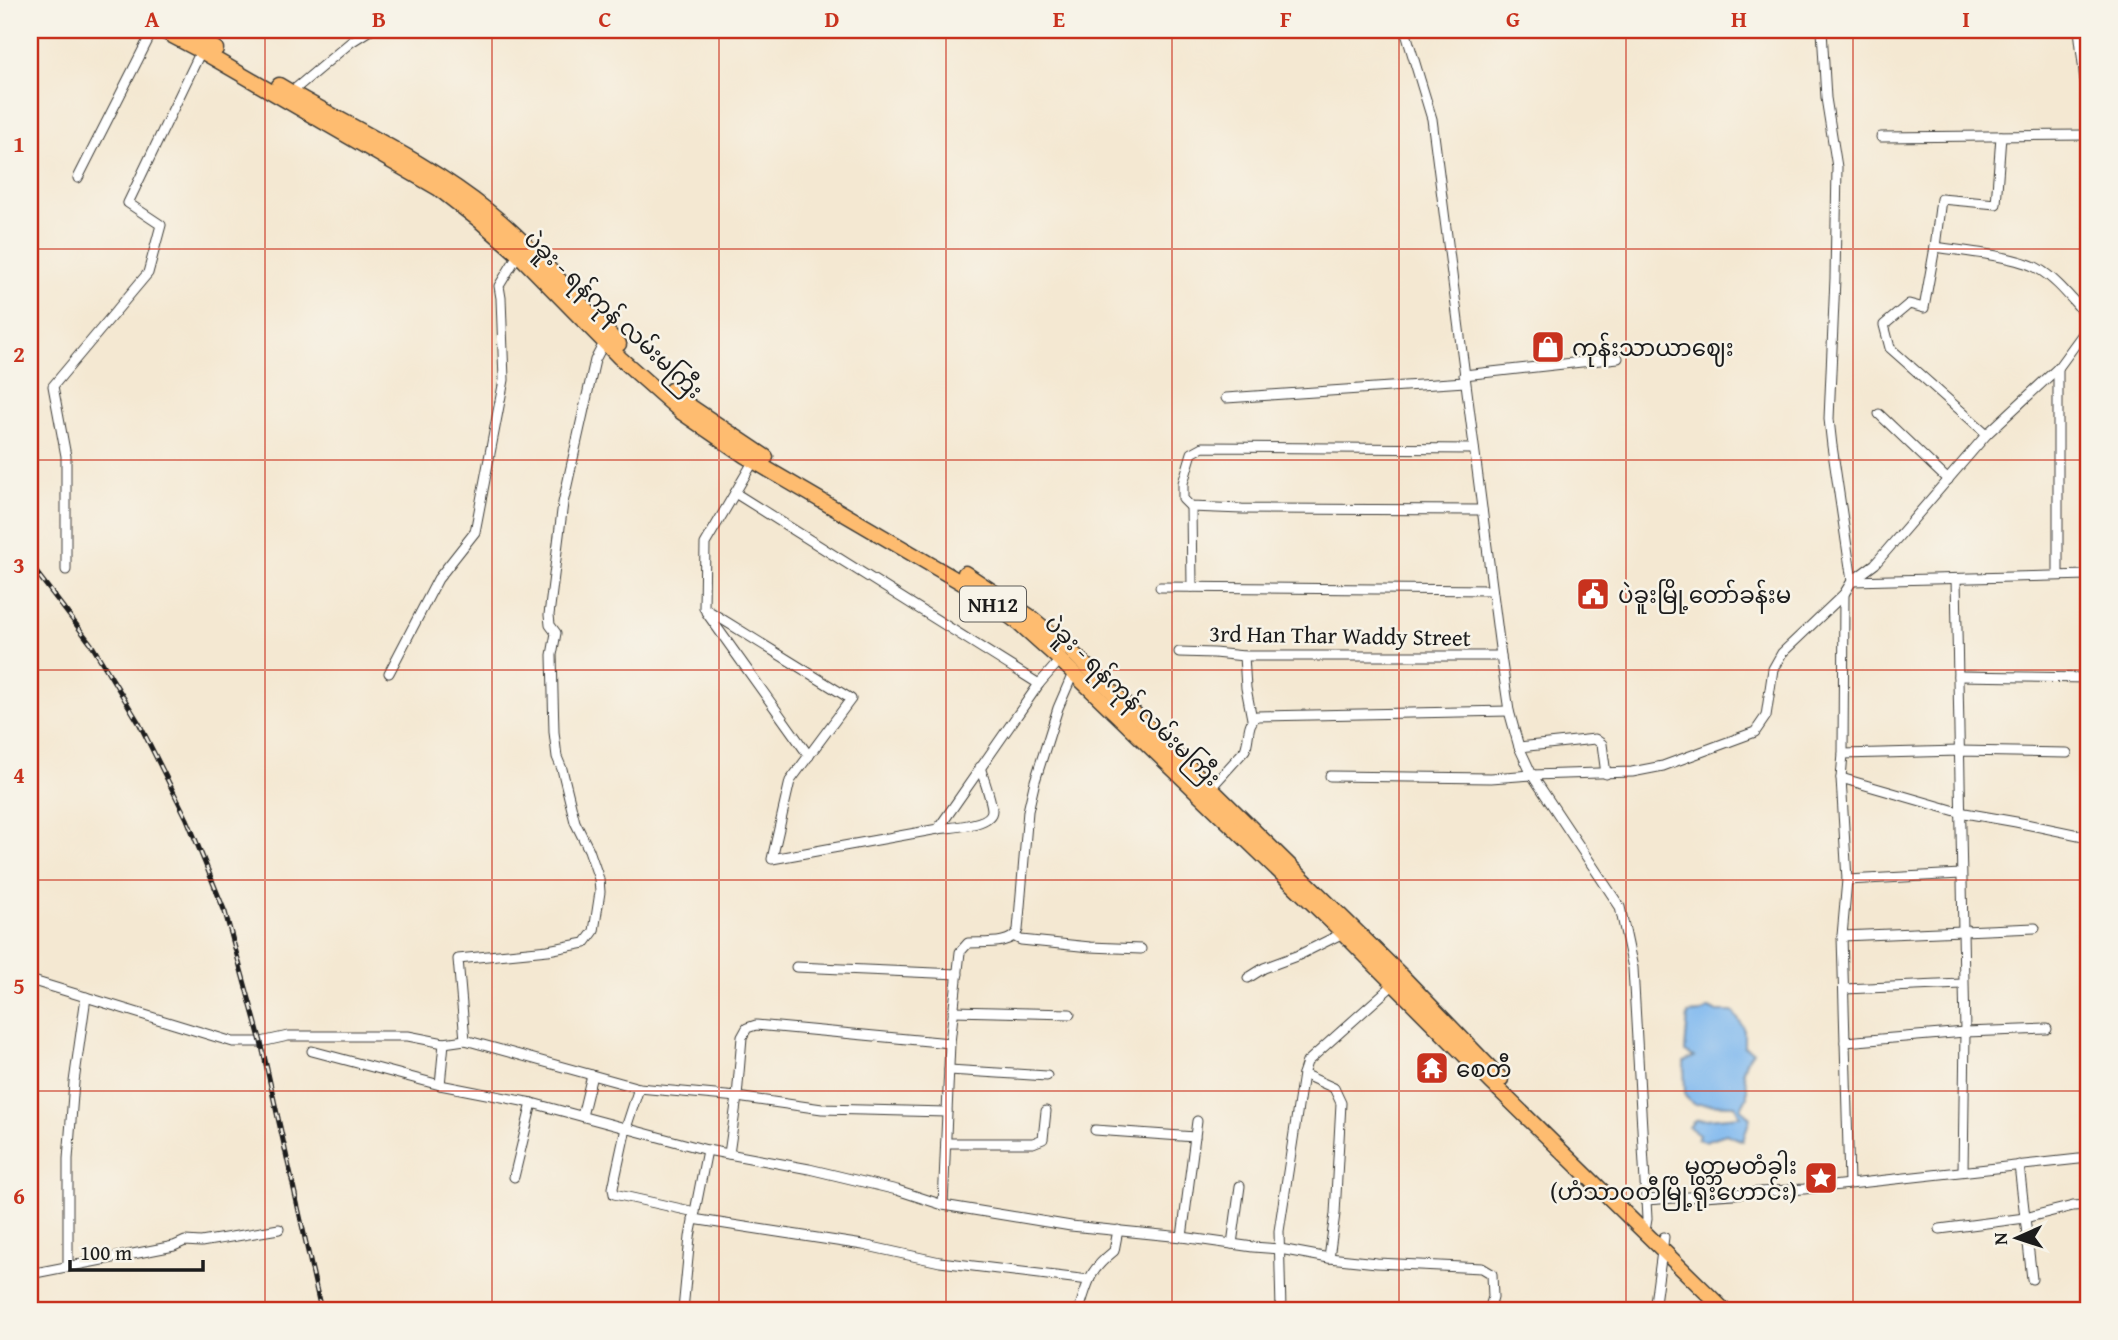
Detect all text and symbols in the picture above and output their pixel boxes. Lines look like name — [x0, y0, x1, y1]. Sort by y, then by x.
text: A — [145, 2, 160, 35]
text: B — [372, 2, 386, 35]
text: C — [598, 2, 612, 35]
text: D — [825, 2, 840, 35]
text: E — [1053, 2, 1065, 35]
text: F — [1280, 2, 1292, 35]
text: G — [1506, 2, 1520, 35]
text: H — [1731, 2, 1747, 35]
text: I — [1962, 2, 1970, 35]
text: 1 — [13, 127, 25, 160]
street label: ပဲခူး - ရန်ကုန် လမ်းမကြီး — [515, 222, 711, 408]
shop icon: ကုန်းသာယာဈေး — [1529, 328, 1567, 366]
place label: ကုန်းသာယာဈေး — [1572, 331, 1734, 367]
text: 2 — [13, 337, 25, 370]
text: 3 — [13, 548, 25, 581]
public building icon: ပဲခူးမြို့တော်ခန်းမ — [1574, 575, 1612, 613]
place label: ပဲခူးမြို့တော်ခန်းမ — [1618, 578, 1791, 614]
road number: NH12 — [960, 586, 1026, 622]
street label: ပဲခူး - ရန်ကုန် လမ်းမကြီး — [1035, 607, 1229, 795]
street label: 3rd Han Thar Waddy Street — [1209, 616, 1471, 654]
text: 4 — [13, 758, 25, 791]
text: 5 — [13, 969, 25, 1002]
temple icon: စေတီ — [1413, 1049, 1451, 1087]
place label: စေတီ — [1456, 1052, 1512, 1085]
place label: မုတ္တမတံခါး (ဟံသာဝတီမြို့ရိုးဟောင်း) — [1550, 1149, 1797, 1211]
place icon: မုတ္တမတံခါး (ဟံသာဝတီမြို့ရိုးဟောင်း) — [1802, 1159, 1840, 1197]
text: 6 — [13, 1179, 25, 1212]
north arrow — [1982, 1204, 2052, 1274]
scale bar — [70, 1228, 203, 1272]
text: N — [1986, 1232, 2014, 1246]
text: 100 m — [80, 1237, 132, 1268]

